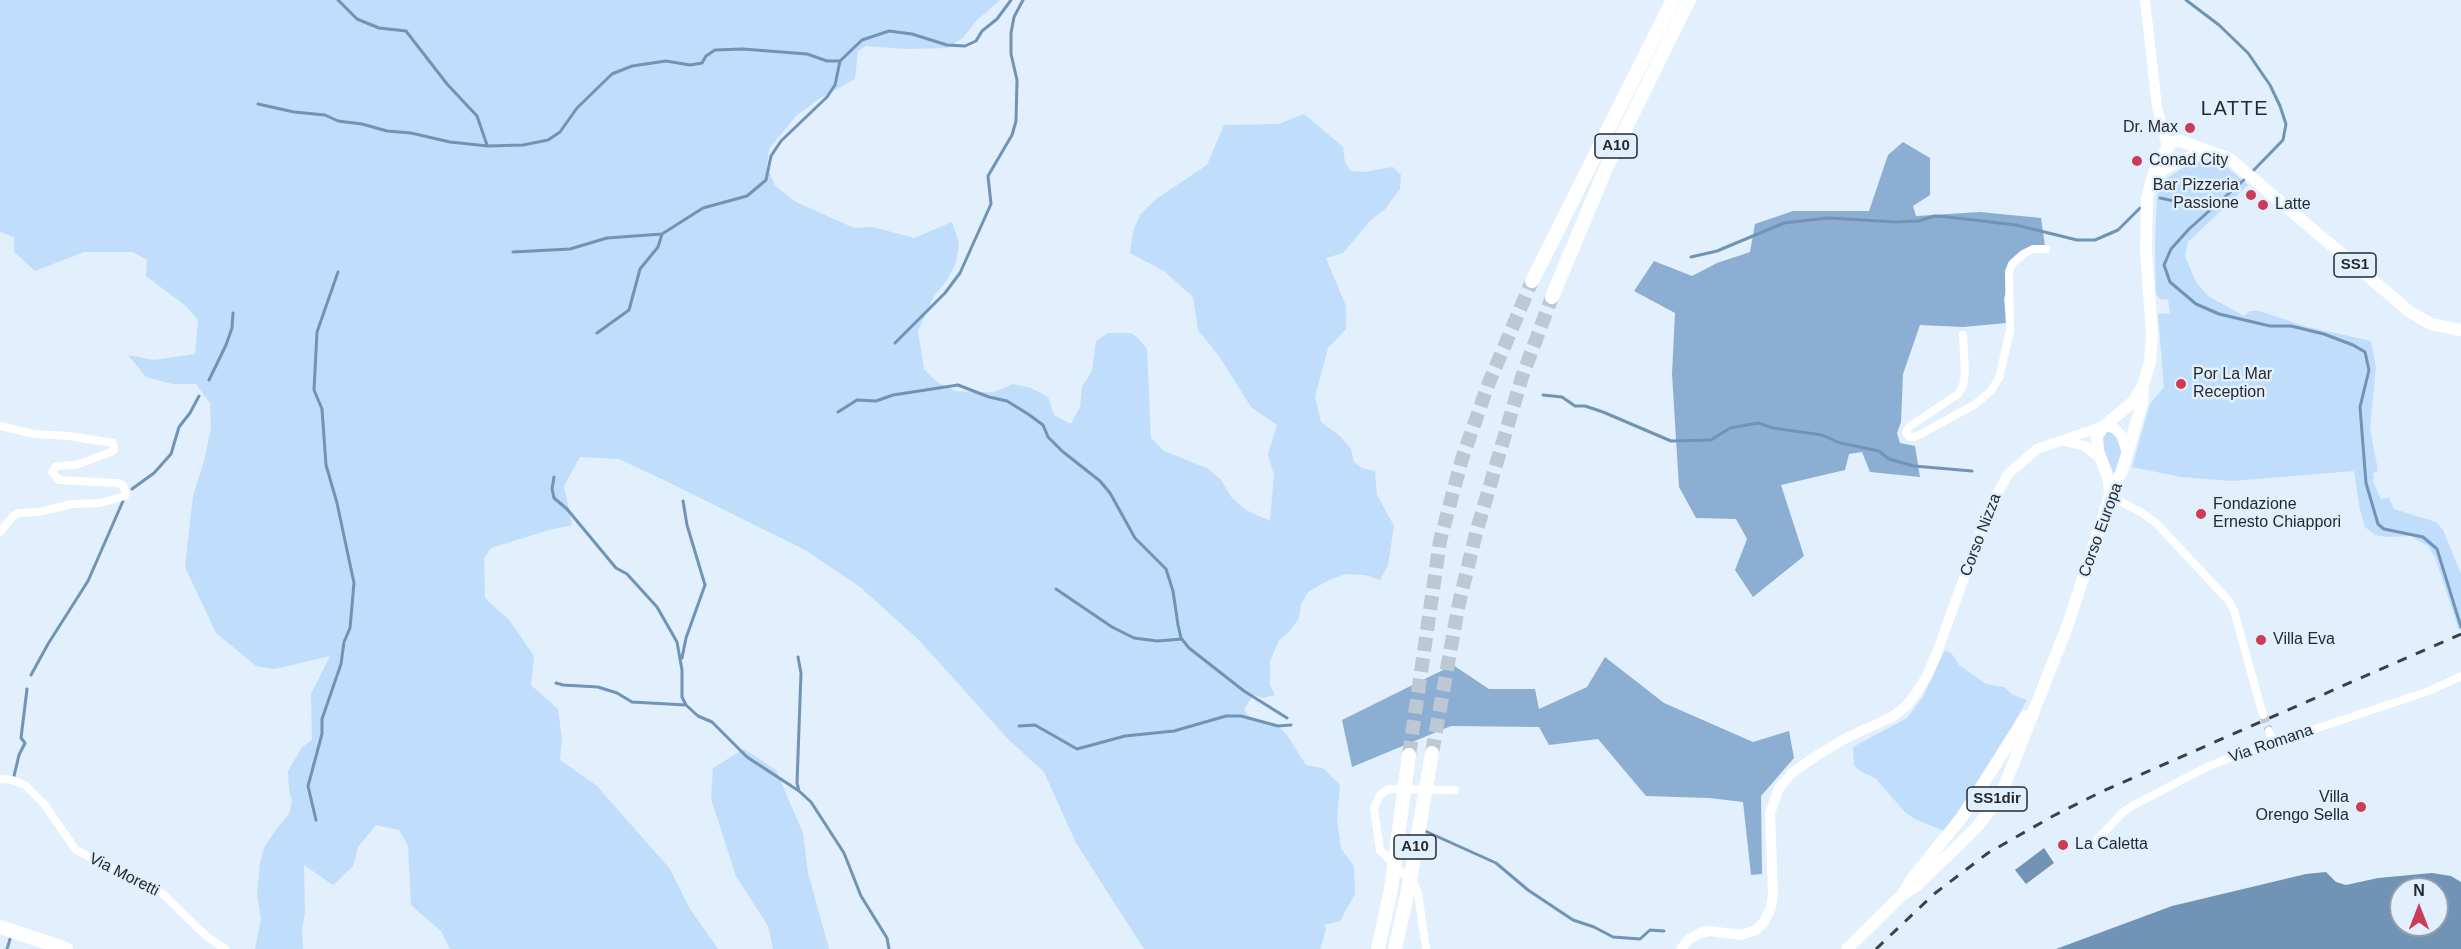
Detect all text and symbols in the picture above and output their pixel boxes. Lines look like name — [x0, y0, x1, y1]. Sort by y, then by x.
district label: LATTE — [2201, 97, 2269, 121]
place label: Dr. Max — [2123, 118, 2178, 138]
marker: Dr. Max — [2183, 121, 2197, 135]
road number: A10 — [1595, 134, 1637, 158]
place label: Conad City — [2149, 151, 2228, 171]
marker: Conad City — [2130, 154, 2144, 168]
place label: Bar Pizzeria Passione — [2153, 176, 2239, 214]
marker: Bar Pizzeria Passione — [2244, 188, 2258, 202]
place label: Latte — [2275, 195, 2311, 215]
marker: Latte — [2256, 198, 2270, 212]
road number: SS1 — [2334, 253, 2376, 277]
place label: Por La Mar Reception — [2193, 365, 2272, 403]
marker: Por La Mar Reception — [2174, 377, 2188, 391]
street label: Corso Europa — [2075, 480, 2127, 580]
street label: Corso Nizza — [1956, 491, 2006, 579]
place label: Fondazione Ernesto Chiappori — [2213, 495, 2341, 533]
marker: Fondazione Ernesto Chiappori — [2194, 507, 2208, 521]
place label: Villa Eva — [2273, 630, 2335, 650]
marker: Villa Eva — [2254, 633, 2268, 647]
street label: Via Romana — [2226, 721, 2316, 767]
road number: SS1dir — [1967, 787, 2027, 811]
place label: Villa Orengo Sella — [2256, 788, 2349, 826]
marker: Villa Orengo Sella — [2354, 800, 2368, 814]
road number: A10 — [1394, 835, 1436, 859]
place label: La Caletta — [2075, 835, 2148, 855]
marker: La Caletta — [2056, 838, 2070, 852]
street label: Via Moretti — [86, 849, 162, 901]
north arrow — [2389, 877, 2449, 937]
text: N — [2413, 882, 2425, 899]

